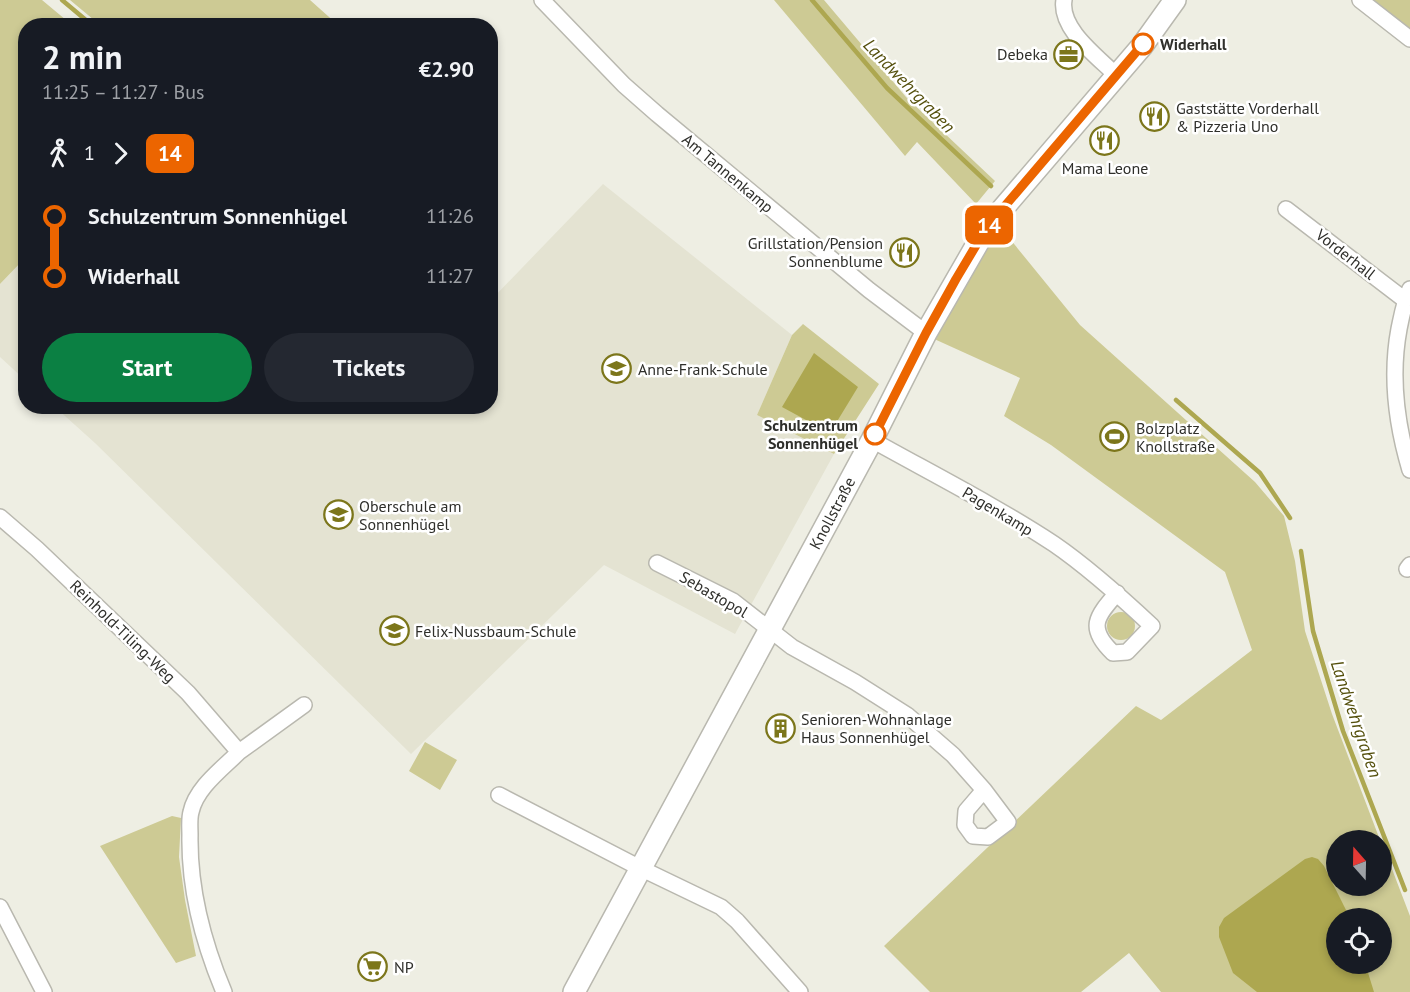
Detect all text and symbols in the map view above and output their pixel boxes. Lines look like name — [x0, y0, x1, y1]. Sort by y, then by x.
marker: Widerhall — [1132, 33, 1154, 55]
water label: Landwehrgraben — [859, 34, 960, 138]
place label: Widerhall — [1160, 34, 1227, 54]
text: 2 min — [42, 35, 123, 78]
office icon: Debeka — [1053, 38, 1085, 70]
place label: Debeka — [997, 44, 1048, 64]
text: €2.90 — [419, 55, 474, 83]
text: 11:25 – 11:27 · Bus — [42, 79, 204, 105]
place label: Gaststätte Vorderhall & Pizzeria Uno — [1176, 98, 1319, 136]
restaurant icon: Gaststätte Vorderhall & Pizzeria Uno — [1139, 101, 1171, 133]
restaurant icon: Mama Leone — [1089, 124, 1121, 156]
street label: Am Tannenkamp — [678, 129, 778, 217]
icon: walk — [42, 137, 75, 170]
icon: forward — [104, 137, 137, 170]
text: 1 — [84, 140, 95, 166]
text: 14 — [158, 140, 182, 167]
place label: Mama Leone — [1062, 158, 1148, 178]
text: Schulzentrum Sonnenhügel — [88, 202, 347, 230]
text: 11:26 — [426, 203, 474, 229]
line badge: 14 — [962, 206, 1016, 244]
text: 14 — [977, 212, 1001, 239]
street label: Vorderhall — [1311, 224, 1380, 284]
place label: Grillstation/Pension Sonnenblume — [748, 233, 883, 271]
restaurant icon: Grillstation/Pension Sonnenblume — [888, 236, 920, 268]
text: Widerhall — [88, 262, 179, 290]
text: 11:27 — [426, 263, 474, 289]
button: Start — [42, 333, 252, 402]
button: Tickets — [264, 333, 474, 402]
school or university icon: Anne-Frank-Schule — [601, 353, 633, 385]
place label: Anne-Frank-Schule — [638, 359, 768, 379]
place label: Schulzentrum Sonnenhügel — [764, 415, 858, 453]
place label: Bolzplatz Knollstraße — [1136, 418, 1215, 456]
sports icon: Bolzplatz Knollstraße — [1099, 421, 1131, 453]
marker: Schulzentrum Sonnenhügel — [864, 423, 886, 445]
street label: Knollstraße — [805, 473, 859, 553]
street label: Pagenkamp — [959, 482, 1037, 540]
place label: Oberschule am Sonnenhügel — [359, 496, 461, 534]
school or university icon: Oberschule am Sonnenhügel — [322, 499, 354, 531]
street label: Sebastopol — [676, 566, 752, 622]
street label: Reinhold-Tiling-Weg — [66, 575, 180, 687]
school or university icon: Felix-Nussbaum-Schule — [378, 615, 410, 647]
place label: Felix-Nussbaum-Schule — [415, 621, 576, 641]
water label: Landwehrgraben — [1326, 657, 1387, 780]
place label: Senioren-Wohnanlage Haus Sonnenhügel — [801, 709, 952, 747]
building icon: Senioren-Wohnanlage Haus Sonnenhügel — [764, 712, 796, 744]
north arrow — [1326, 830, 1392, 896]
map controls — [1326, 830, 1392, 974]
button: locate — [1326, 908, 1392, 974]
supermarket icon: NP — [357, 951, 389, 983]
place label: NP — [394, 957, 414, 977]

